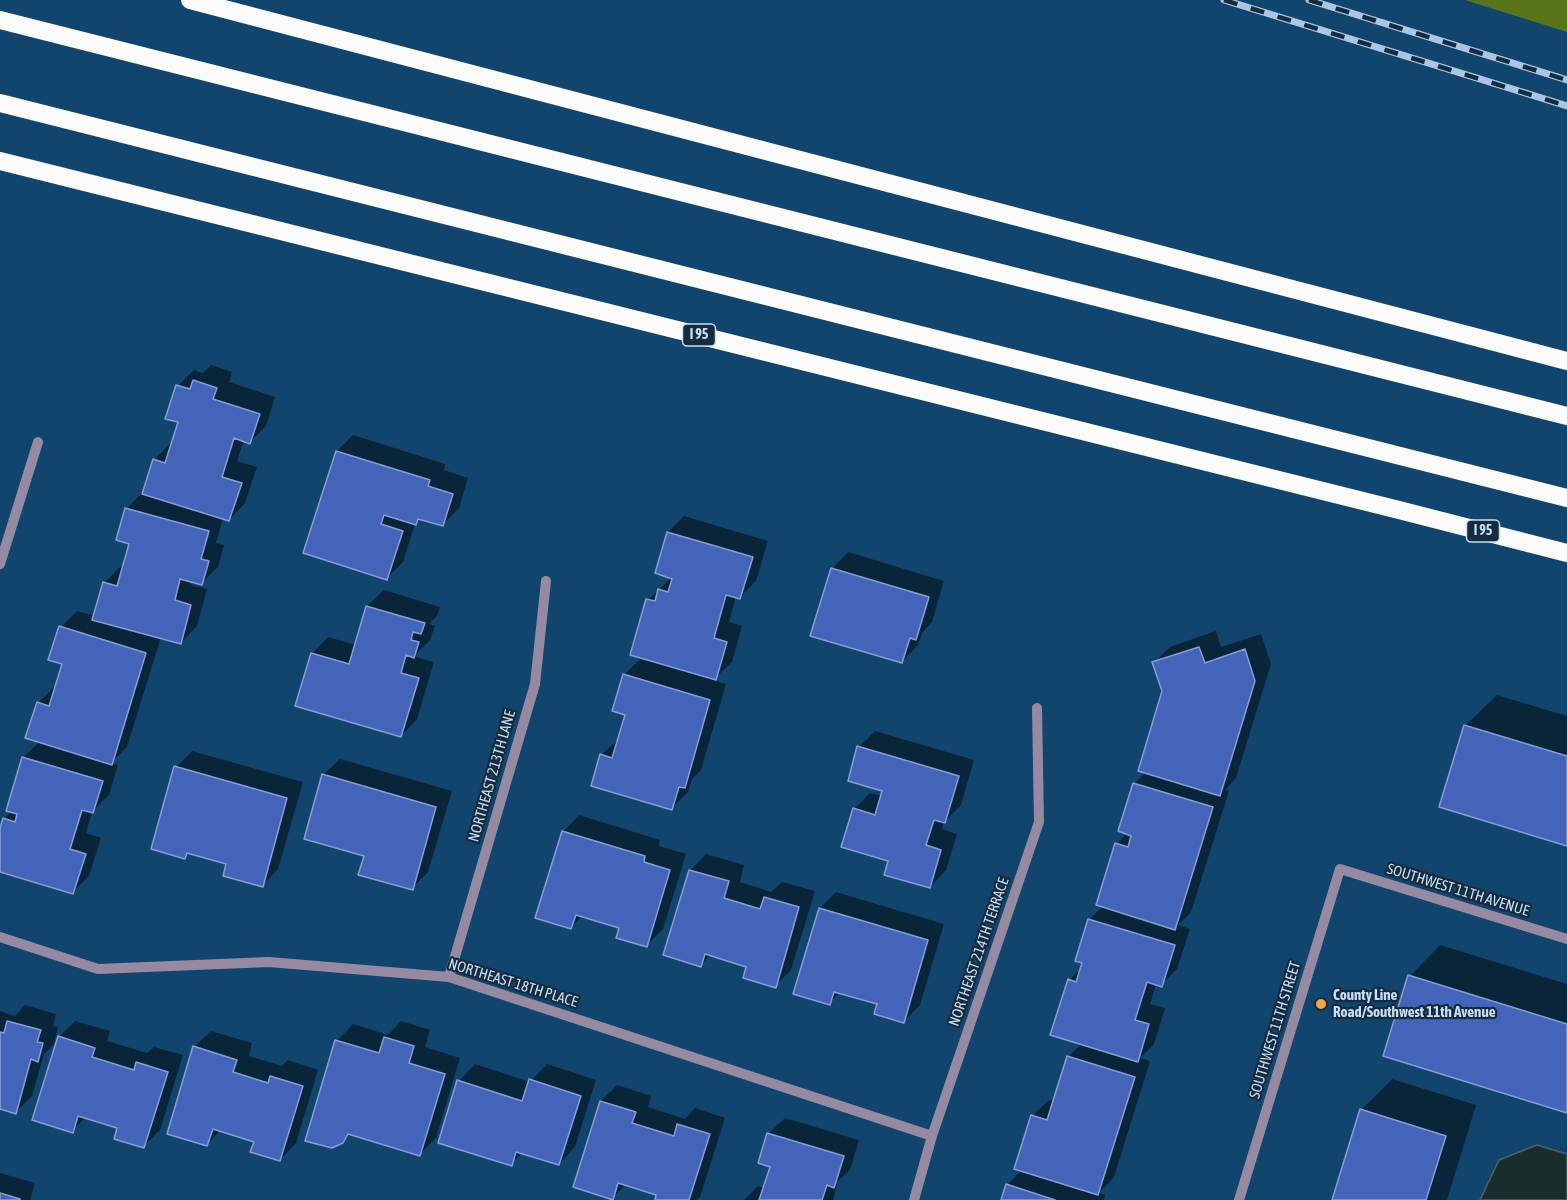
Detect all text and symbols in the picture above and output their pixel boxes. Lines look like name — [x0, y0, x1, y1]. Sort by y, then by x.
road number: I 95 — [682, 324, 716, 346]
road number: I 95 — [1466, 520, 1500, 542]
street label: NORTHEAST 213TH LANE — [465, 708, 519, 844]
street label: SOUTHWEST 11TH AVENUE — [1385, 860, 1531, 920]
street label: NORTHEAST 214TH TERRACE — [945, 875, 1013, 1029]
street label: NORTHEAST 18TH PLACE — [446, 955, 580, 1011]
street label: SOUTHWEST 11TH STREET — [1246, 959, 1304, 1101]
place label: County Line Road/Southwest 11th Avenue — [1333, 986, 1495, 1021]
marker: County Line Road/Southwest 11th Avenue — [1314, 997, 1328, 1011]

